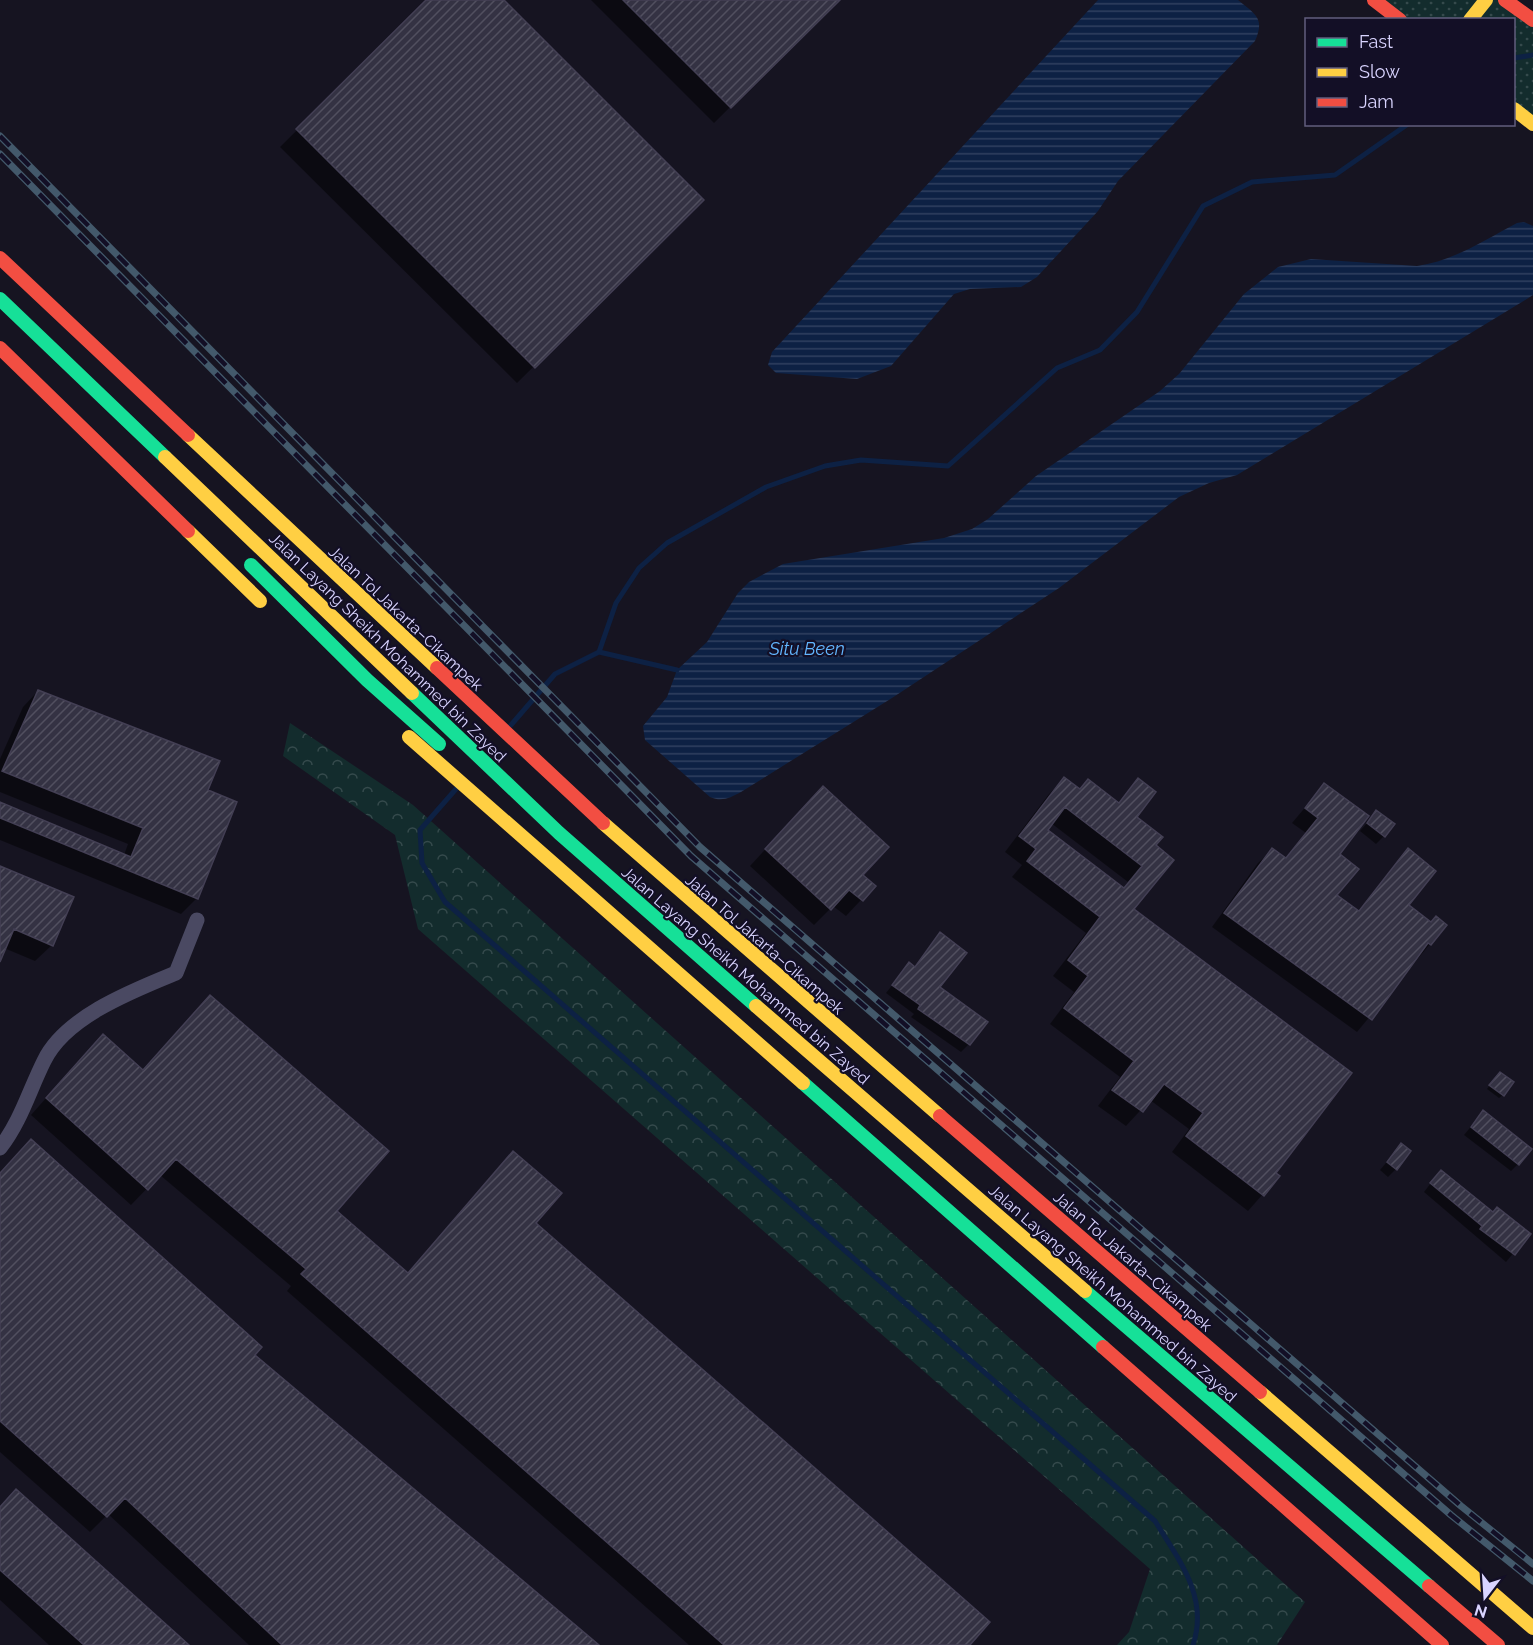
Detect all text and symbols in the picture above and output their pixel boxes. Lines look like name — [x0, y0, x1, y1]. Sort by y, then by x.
legend — [1305, 18, 1515, 126]
text: Fast — [1359, 31, 1393, 52]
text: Slow — [1359, 61, 1400, 82]
text: Jam — [1359, 91, 1394, 112]
street label: Jalan Layang Sheikh Mohammed bin Zayed — [265, 529, 510, 766]
street label: Jalan Tol Jakarta–Cikampek — [325, 542, 487, 695]
water label: Situ Been — [768, 638, 845, 659]
street label: Jalan Layang Sheikh Mohammed bin Zayed — [618, 863, 874, 1088]
street label: Jalan Tol Jakarta–Cikampek — [682, 870, 848, 1019]
street label: Jalan Layang Sheikh Mohammed bin Zayed — [985, 1181, 1241, 1406]
street label: Jalan Tol Jakarta–Cikampek — [1050, 1187, 1216, 1336]
north arrow — [1455, 1567, 1515, 1627]
text: N — [1472, 1600, 1489, 1622]

